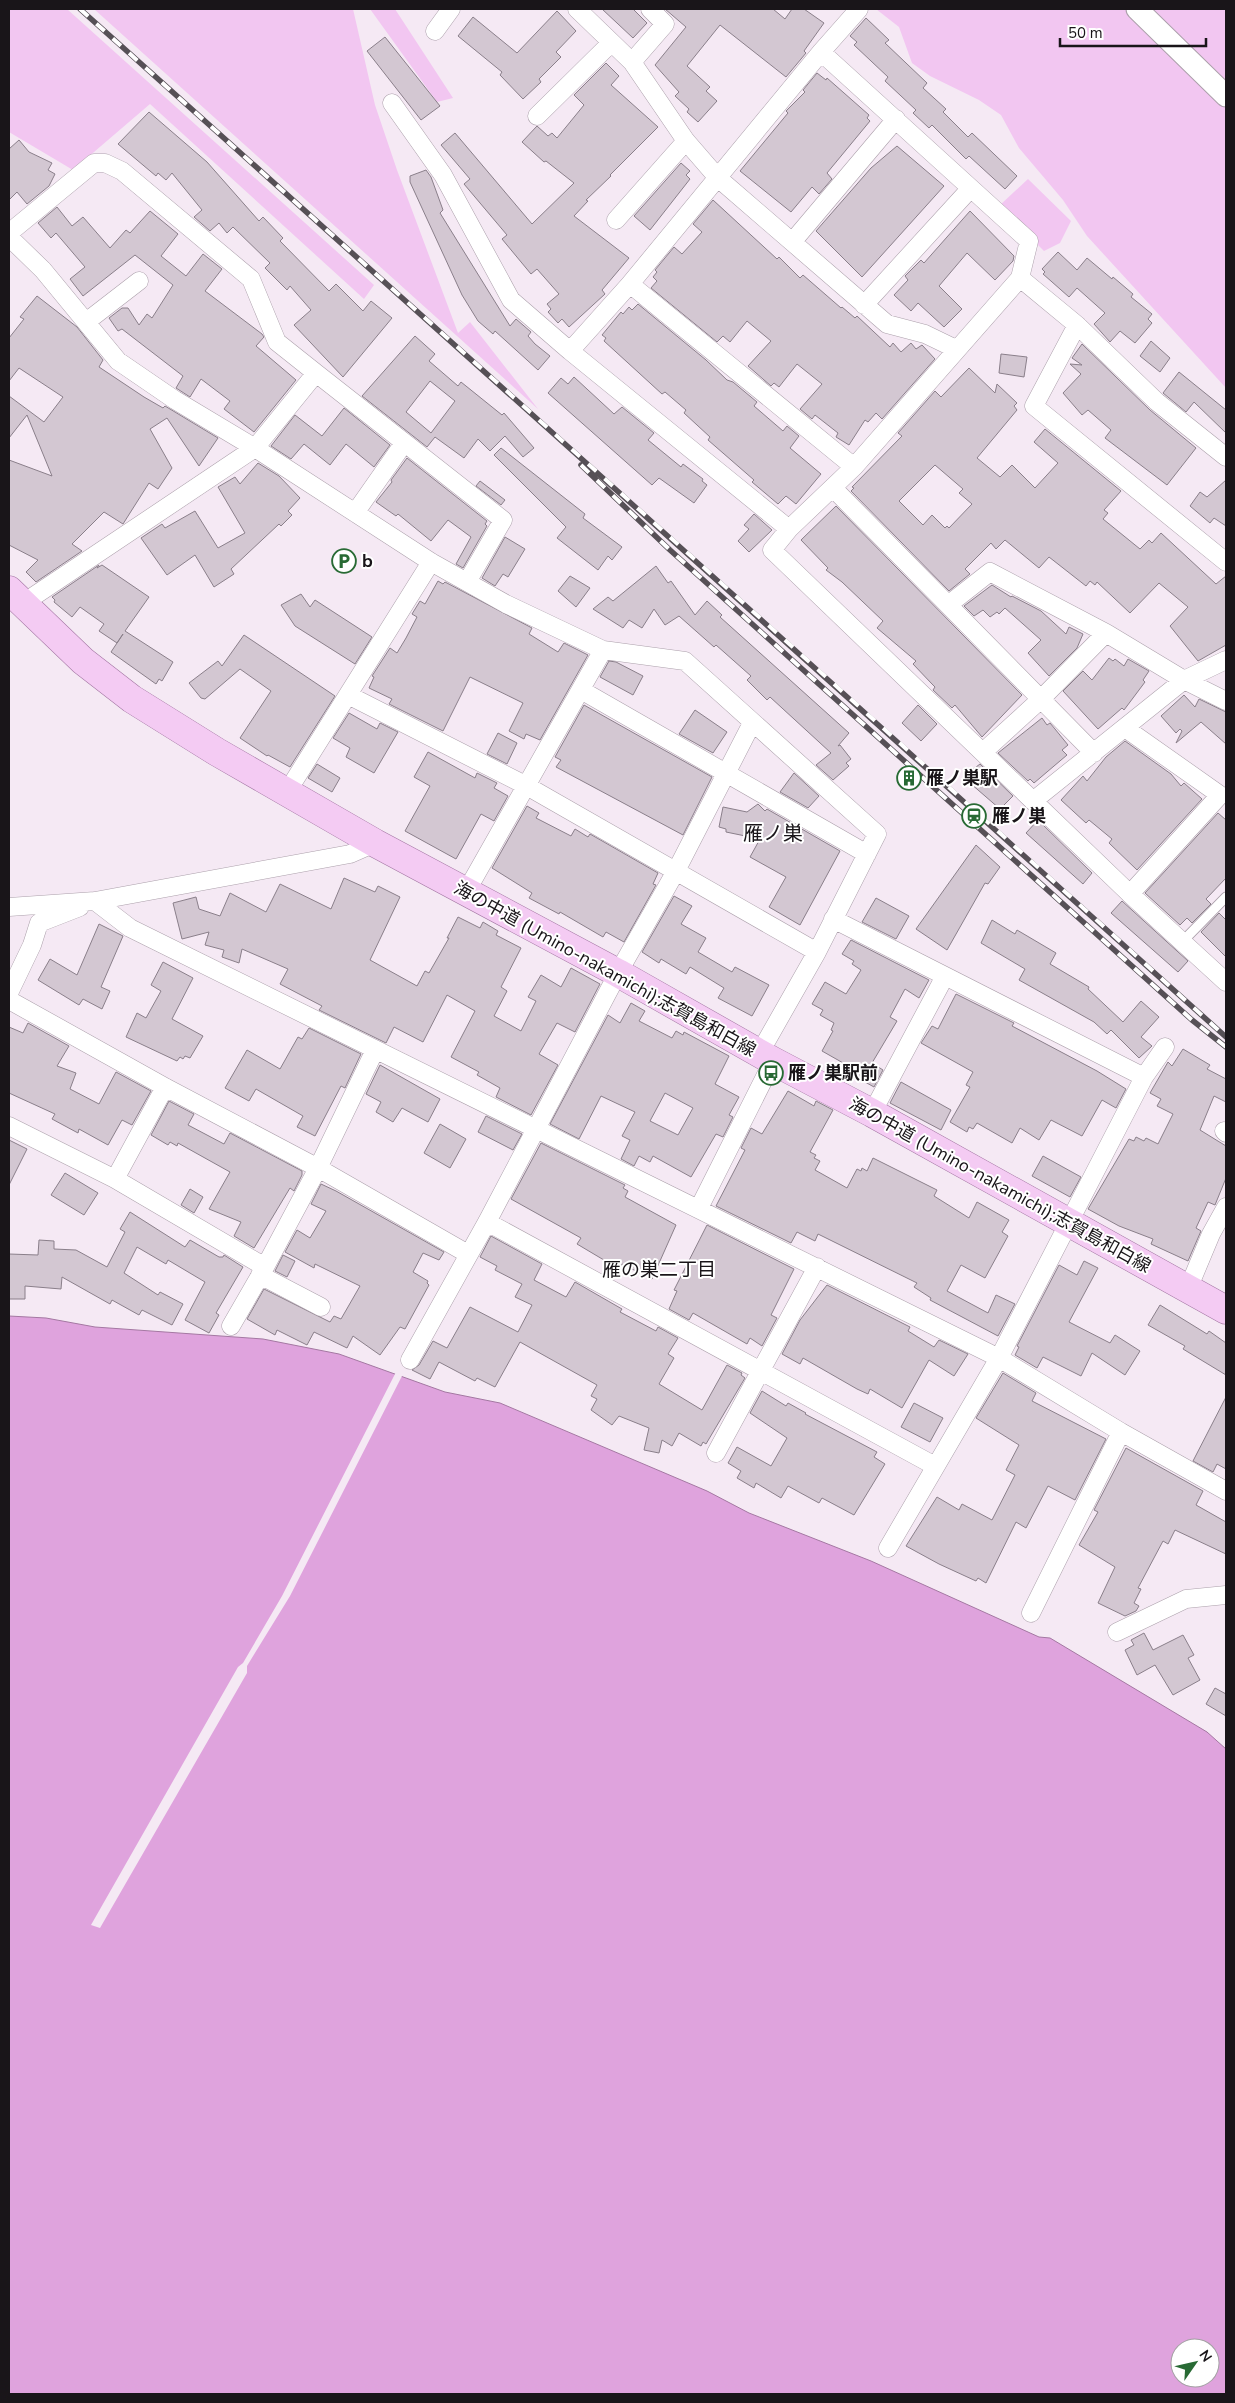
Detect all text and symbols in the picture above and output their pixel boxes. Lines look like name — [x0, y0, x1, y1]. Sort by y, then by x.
scale bar — [1060, 15, 1206, 47]
text: 50 m — [1068, 23, 1103, 43]
parking icon: b — [331, 548, 357, 574]
place label: b — [362, 549, 373, 573]
building icon: 雁ノ巣駅 — [896, 765, 922, 791]
place label: 雁ノ巣駅 — [926, 766, 998, 790]
station icon: 雁ノ巣 — [961, 803, 987, 829]
place label: 雁ノ巣 — [992, 804, 1046, 828]
district label: 雁ノ巣 — [743, 820, 803, 847]
street label: 海の中道 (Umino-nakamichi);志賀島和白線 — [450, 876, 760, 1062]
bus stop icon: 雁ノ巣駅前 — [758, 1060, 784, 1086]
place label: 雁ノ巣駅前 — [788, 1061, 878, 1085]
street label: 海の中道 (Umino-nakamichi);志賀島和白線 — [845, 1092, 1155, 1278]
district label: 雁の巣二丁目 — [602, 1257, 716, 1283]
north arrow — [1170, 2338, 1220, 2388]
text: N — [1195, 2346, 1216, 2366]

